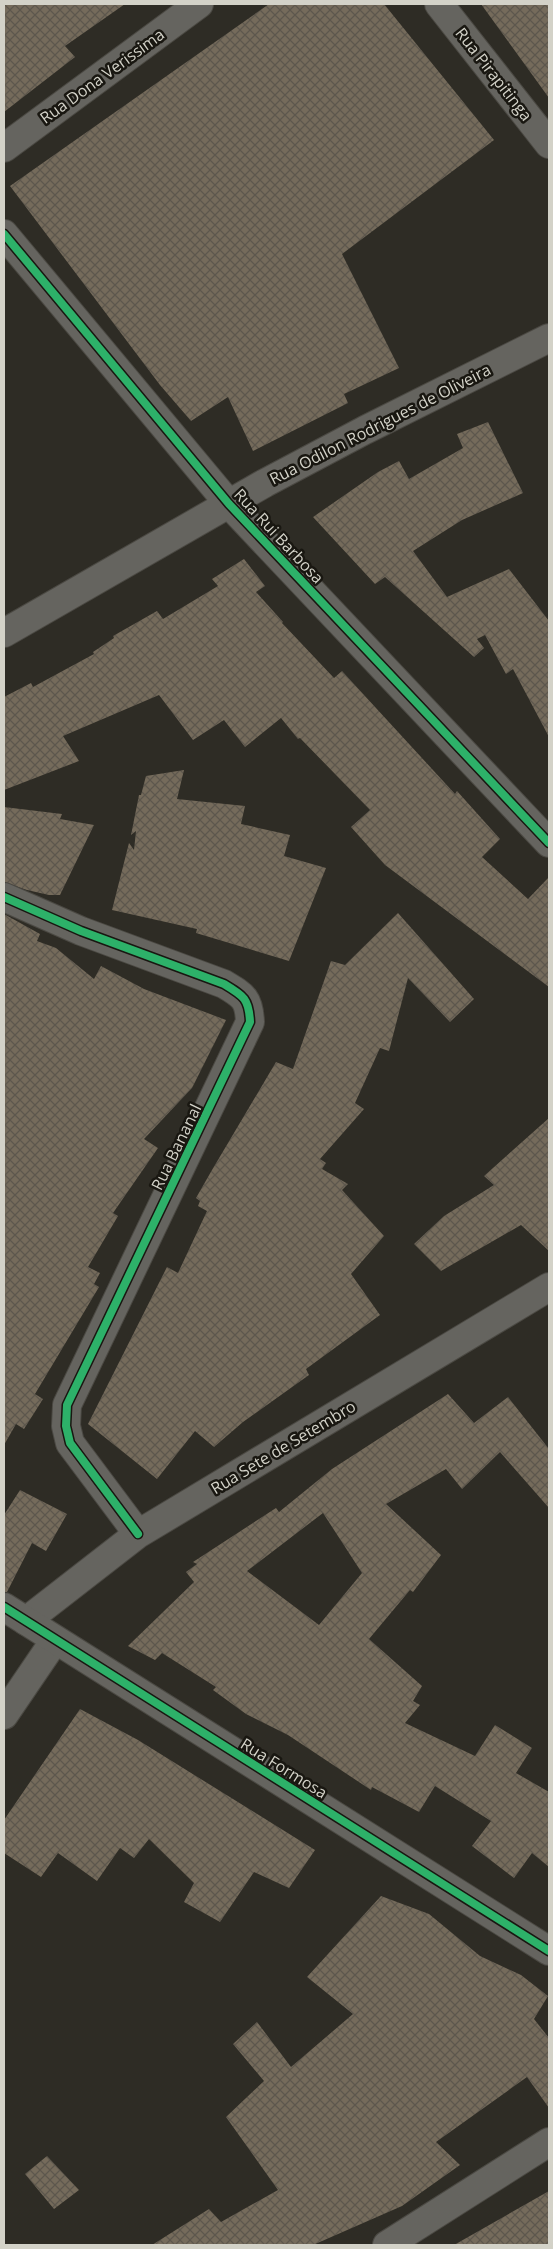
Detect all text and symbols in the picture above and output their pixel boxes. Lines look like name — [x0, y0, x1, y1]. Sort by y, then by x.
street label: Rua Dona Verissima — [35, 23, 169, 129]
street label: Rua Pirapitinga — [451, 23, 537, 125]
street label: Rua Odilon Rodrigues de Oliveira — [266, 358, 494, 490]
street label: Rua Rui Barbosa — [229, 484, 329, 588]
street label: Rua Bananal — [146, 1100, 206, 1194]
street label: Rua Sete de Setembro — [206, 1395, 360, 1499]
street label: Rua Formosa — [237, 1733, 331, 1803]

